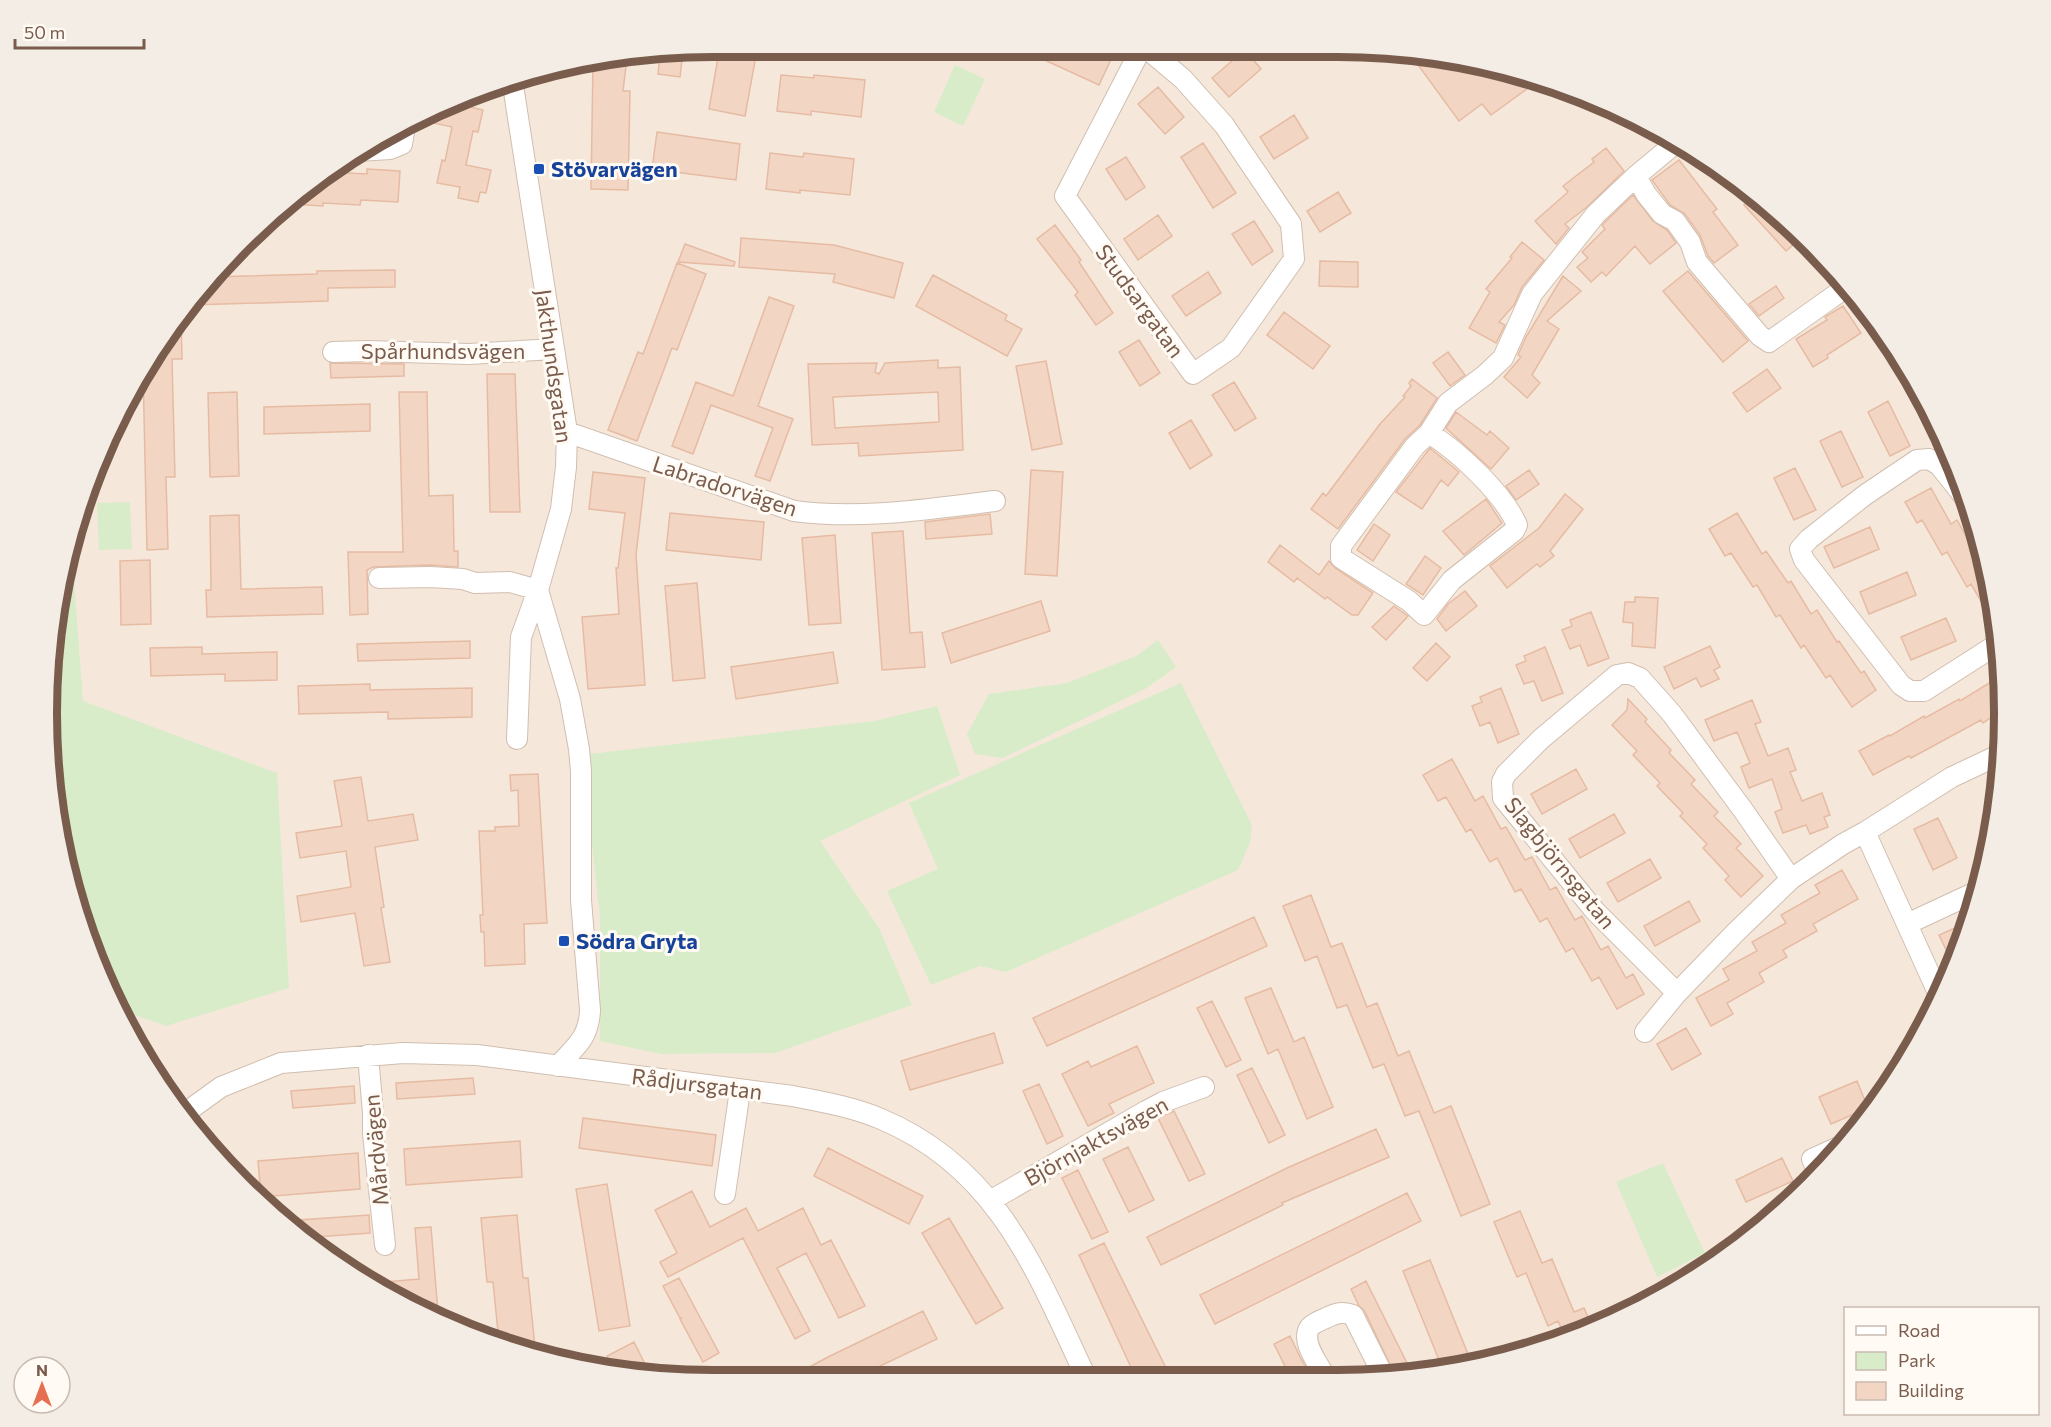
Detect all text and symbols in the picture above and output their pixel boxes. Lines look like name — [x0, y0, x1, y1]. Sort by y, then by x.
scale bar — [15, 12, 144, 50]
text: 50 m — [24, 21, 65, 43]
place label: Stövarvägen — [551, 155, 678, 182]
marker: Stövarvägen — [532, 162, 546, 176]
street label: Studsargatan — [1090, 239, 1191, 363]
street label: Jakthundsgatan — [530, 287, 579, 445]
street label: Spårhundsvägen — [361, 337, 525, 364]
street label: Labradorvägen — [650, 449, 801, 522]
street label: Slagbjörnsgatan — [1499, 791, 1622, 934]
place label: Södra Gryta — [576, 927, 698, 954]
marker: Södra Gryta — [557, 934, 571, 948]
street label: Rådjursgatan — [630, 1062, 764, 1105]
street label: Björnjaktsvägen — [1019, 1090, 1173, 1191]
street label: Mårdvägen — [357, 1093, 394, 1207]
legend — [1844, 1307, 2039, 1415]
text: Road — [1898, 1319, 1940, 1341]
text: Park — [1898, 1349, 1936, 1371]
north arrow — [12, 1355, 72, 1415]
text: N — [36, 1360, 48, 1379]
text: Building — [1898, 1379, 1964, 1401]

